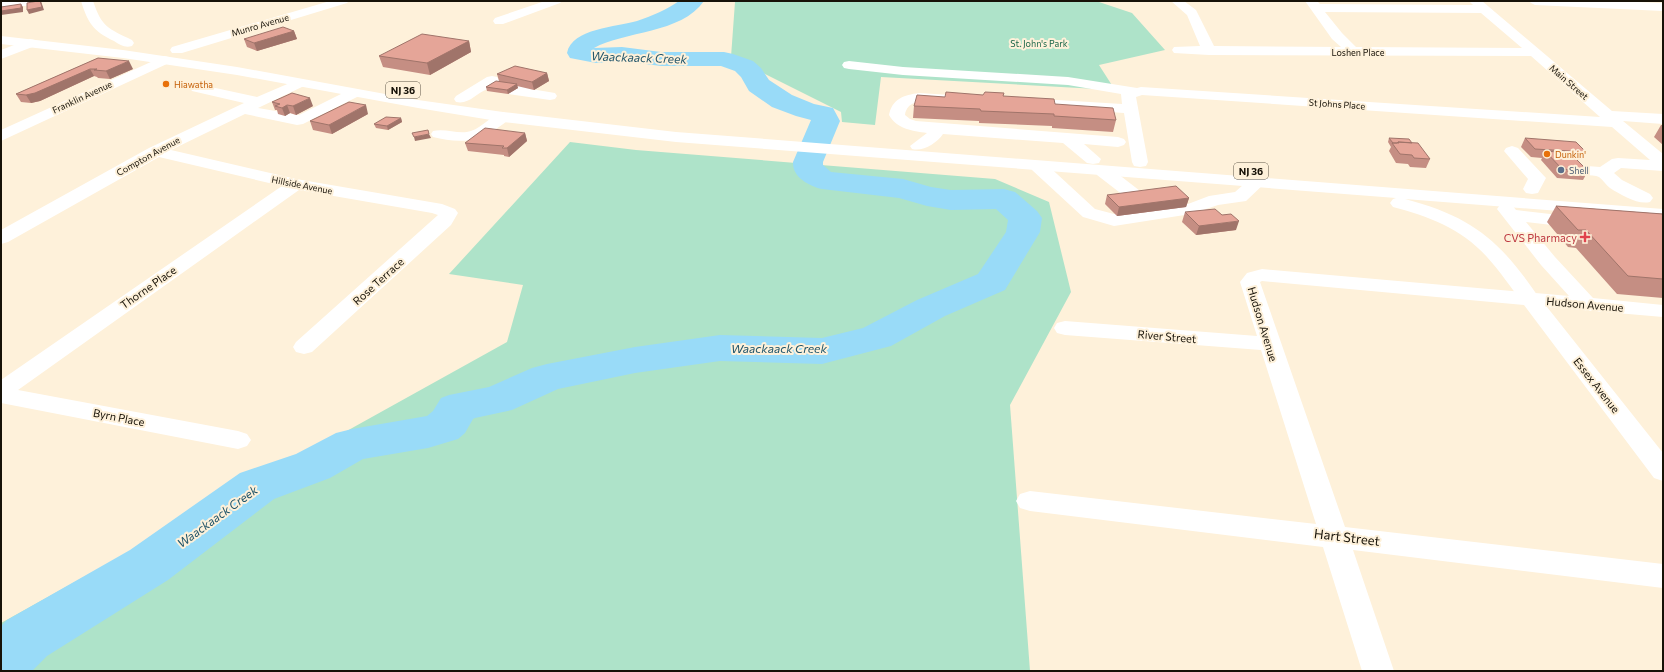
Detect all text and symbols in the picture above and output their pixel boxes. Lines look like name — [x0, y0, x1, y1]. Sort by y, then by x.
street label: Munro Avenue — [230, 11, 290, 38]
park label: St. John's Park — [1010, 38, 1068, 49]
street label: Loshen Place — [1331, 47, 1385, 58]
water label: Waackaack Creek — [591, 48, 688, 66]
street label: Main Street — [1547, 62, 1591, 102]
street label: Franklin Avenue — [50, 78, 114, 116]
marker: Hiawatha — [161, 79, 171, 89]
place label: Hiawatha — [174, 79, 213, 90]
road number: NJ 36 — [386, 82, 420, 98]
street label: St Johns Place — [1308, 97, 1366, 111]
street label: Compton Avenue — [114, 134, 182, 178]
marker: Dunkin' — [1542, 149, 1552, 159]
place label: Dunkin' — [1555, 149, 1586, 160]
road number: NJ 36 — [1234, 163, 1268, 179]
marker: Shell — [1556, 165, 1566, 175]
place label: Shell — [1569, 165, 1589, 176]
street label: Hillside Avenue — [271, 174, 334, 196]
place label: CVS Pharmacy — [1504, 231, 1577, 244]
marker: CVS Pharmacy — [1580, 232, 1590, 242]
street label: Rose Terrace — [350, 255, 406, 307]
street label: Thorne Place — [118, 263, 179, 311]
street label: Hudson Avenue — [1245, 285, 1281, 363]
street label: Hudson Avenue — [1546, 294, 1624, 314]
street label: River Street — [1137, 327, 1197, 345]
water label: Waackaack Creek — [731, 341, 827, 355]
street label: Essex Avenue — [1571, 355, 1623, 416]
street label: Byrn Place — [92, 406, 146, 428]
water label: Waackaack Creek — [174, 482, 260, 550]
street label: Hart Street — [1313, 525, 1381, 549]

